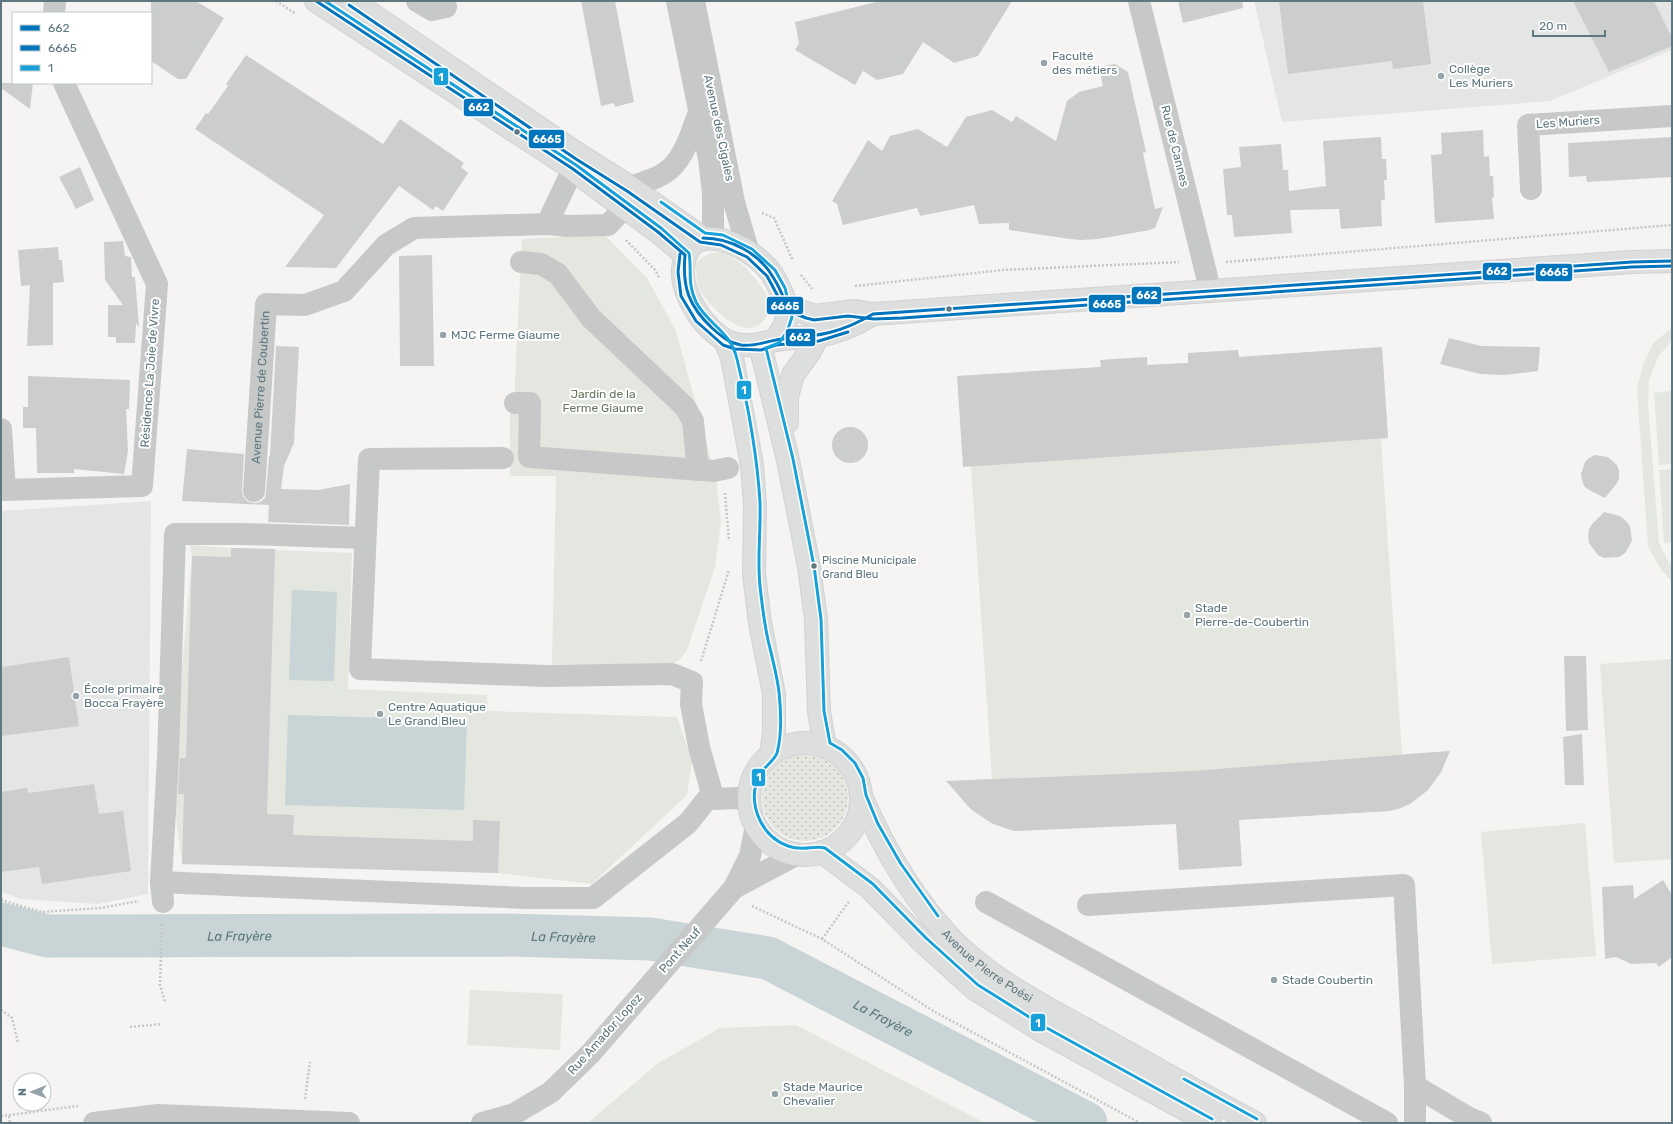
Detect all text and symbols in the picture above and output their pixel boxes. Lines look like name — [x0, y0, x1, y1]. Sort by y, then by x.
legend — [12, 12, 152, 84]
scale bar — [1533, 12, 1605, 38]
text: 20 m — [1539, 19, 1567, 33]
text: 662 — [48, 21, 70, 35]
text: 6665 — [48, 41, 77, 55]
place label: Faculté des métiers — [1052, 49, 1117, 77]
marker: Faculté des métiers — [1039, 58, 1049, 68]
text: 1 — [48, 61, 53, 75]
place label: Collège Les Muriers — [1449, 62, 1513, 90]
line badge: 1 — [433, 67, 449, 86]
text: 1 — [438, 71, 444, 84]
marker: Collège Les Muriers — [1436, 71, 1446, 81]
street label: Avenue des Cigales — [701, 74, 737, 182]
line badge: 662 — [463, 98, 494, 117]
text: 662 — [468, 101, 490, 114]
street label: Rue de Cannes — [1158, 104, 1192, 188]
street label: Les Muriers — [1536, 113, 1600, 131]
unlabelled marker — [512, 127, 522, 137]
line badge: 6665 — [528, 129, 565, 149]
text: 6665 — [533, 133, 561, 146]
line badge: 662 — [1482, 262, 1512, 281]
line badge: 6665 — [1535, 263, 1573, 282]
text: 662 — [1486, 265, 1508, 278]
text: 6665 — [1540, 266, 1568, 279]
line badge: 662 — [1131, 286, 1162, 305]
text: 662 — [1136, 289, 1158, 302]
line badge: 6665 — [1088, 294, 1126, 313]
line badge: 6665 — [766, 296, 804, 315]
street label: Résidence La Joie de Vivre — [138, 298, 162, 448]
text: 6665 — [1093, 298, 1121, 311]
text: 6665 — [771, 300, 799, 313]
unlabelled marker — [944, 304, 954, 314]
street label: Avenue Pierre de Coubertin — [249, 310, 273, 464]
place label: MJC Ferme Giaume — [451, 328, 560, 342]
line badge: 662 — [785, 328, 816, 347]
marker: MJC Ferme Giaume — [438, 330, 448, 340]
text: 662 — [789, 331, 811, 344]
line badge: 1 — [736, 380, 752, 400]
text: 1 — [741, 384, 747, 397]
park label: Jardin de la Ferme Giaume — [563, 387, 644, 415]
place label: Piscine Municipale Grand Bleu — [822, 554, 916, 581]
marker: Piscine Municipale Grand Bleu — [809, 561, 819, 571]
place label: Stade Pierre-de-Coubertin — [1195, 601, 1309, 629]
marker: Stade Pierre-de-Coubertin — [1182, 610, 1192, 620]
place label: École primaire Bocca Frayère — [84, 682, 164, 710]
marker: École primaire Bocca Frayère — [71, 691, 81, 701]
place label: Centre Aquatique Le Grand Bleu — [388, 700, 486, 728]
marker: Centre Aquatique Le Grand Bleu — [375, 709, 385, 719]
line badge: 1 — [751, 768, 766, 787]
text: 1 — [756, 771, 762, 784]
street label: Pont Neuf — [656, 924, 704, 976]
street label: Avenue Pierre Poési — [939, 927, 1035, 1005]
water label: La Frayère — [207, 928, 272, 943]
water label: La Frayère — [531, 928, 596, 945]
place label: Stade Coubertin — [1282, 973, 1373, 987]
marker: Stade Coubertin — [1269, 975, 1279, 985]
street label: Rue Amador Lopez — [565, 990, 645, 1078]
water label: La Frayère — [851, 996, 915, 1039]
line badge: 1 — [1030, 1013, 1046, 1032]
text: 1 — [1035, 1017, 1041, 1030]
north arrow — [12, 1072, 52, 1112]
place label: Stade Maurice Chevalier — [783, 1080, 863, 1108]
text: N — [16, 1088, 29, 1096]
marker: Stade Maurice Chevalier — [770, 1089, 780, 1099]

